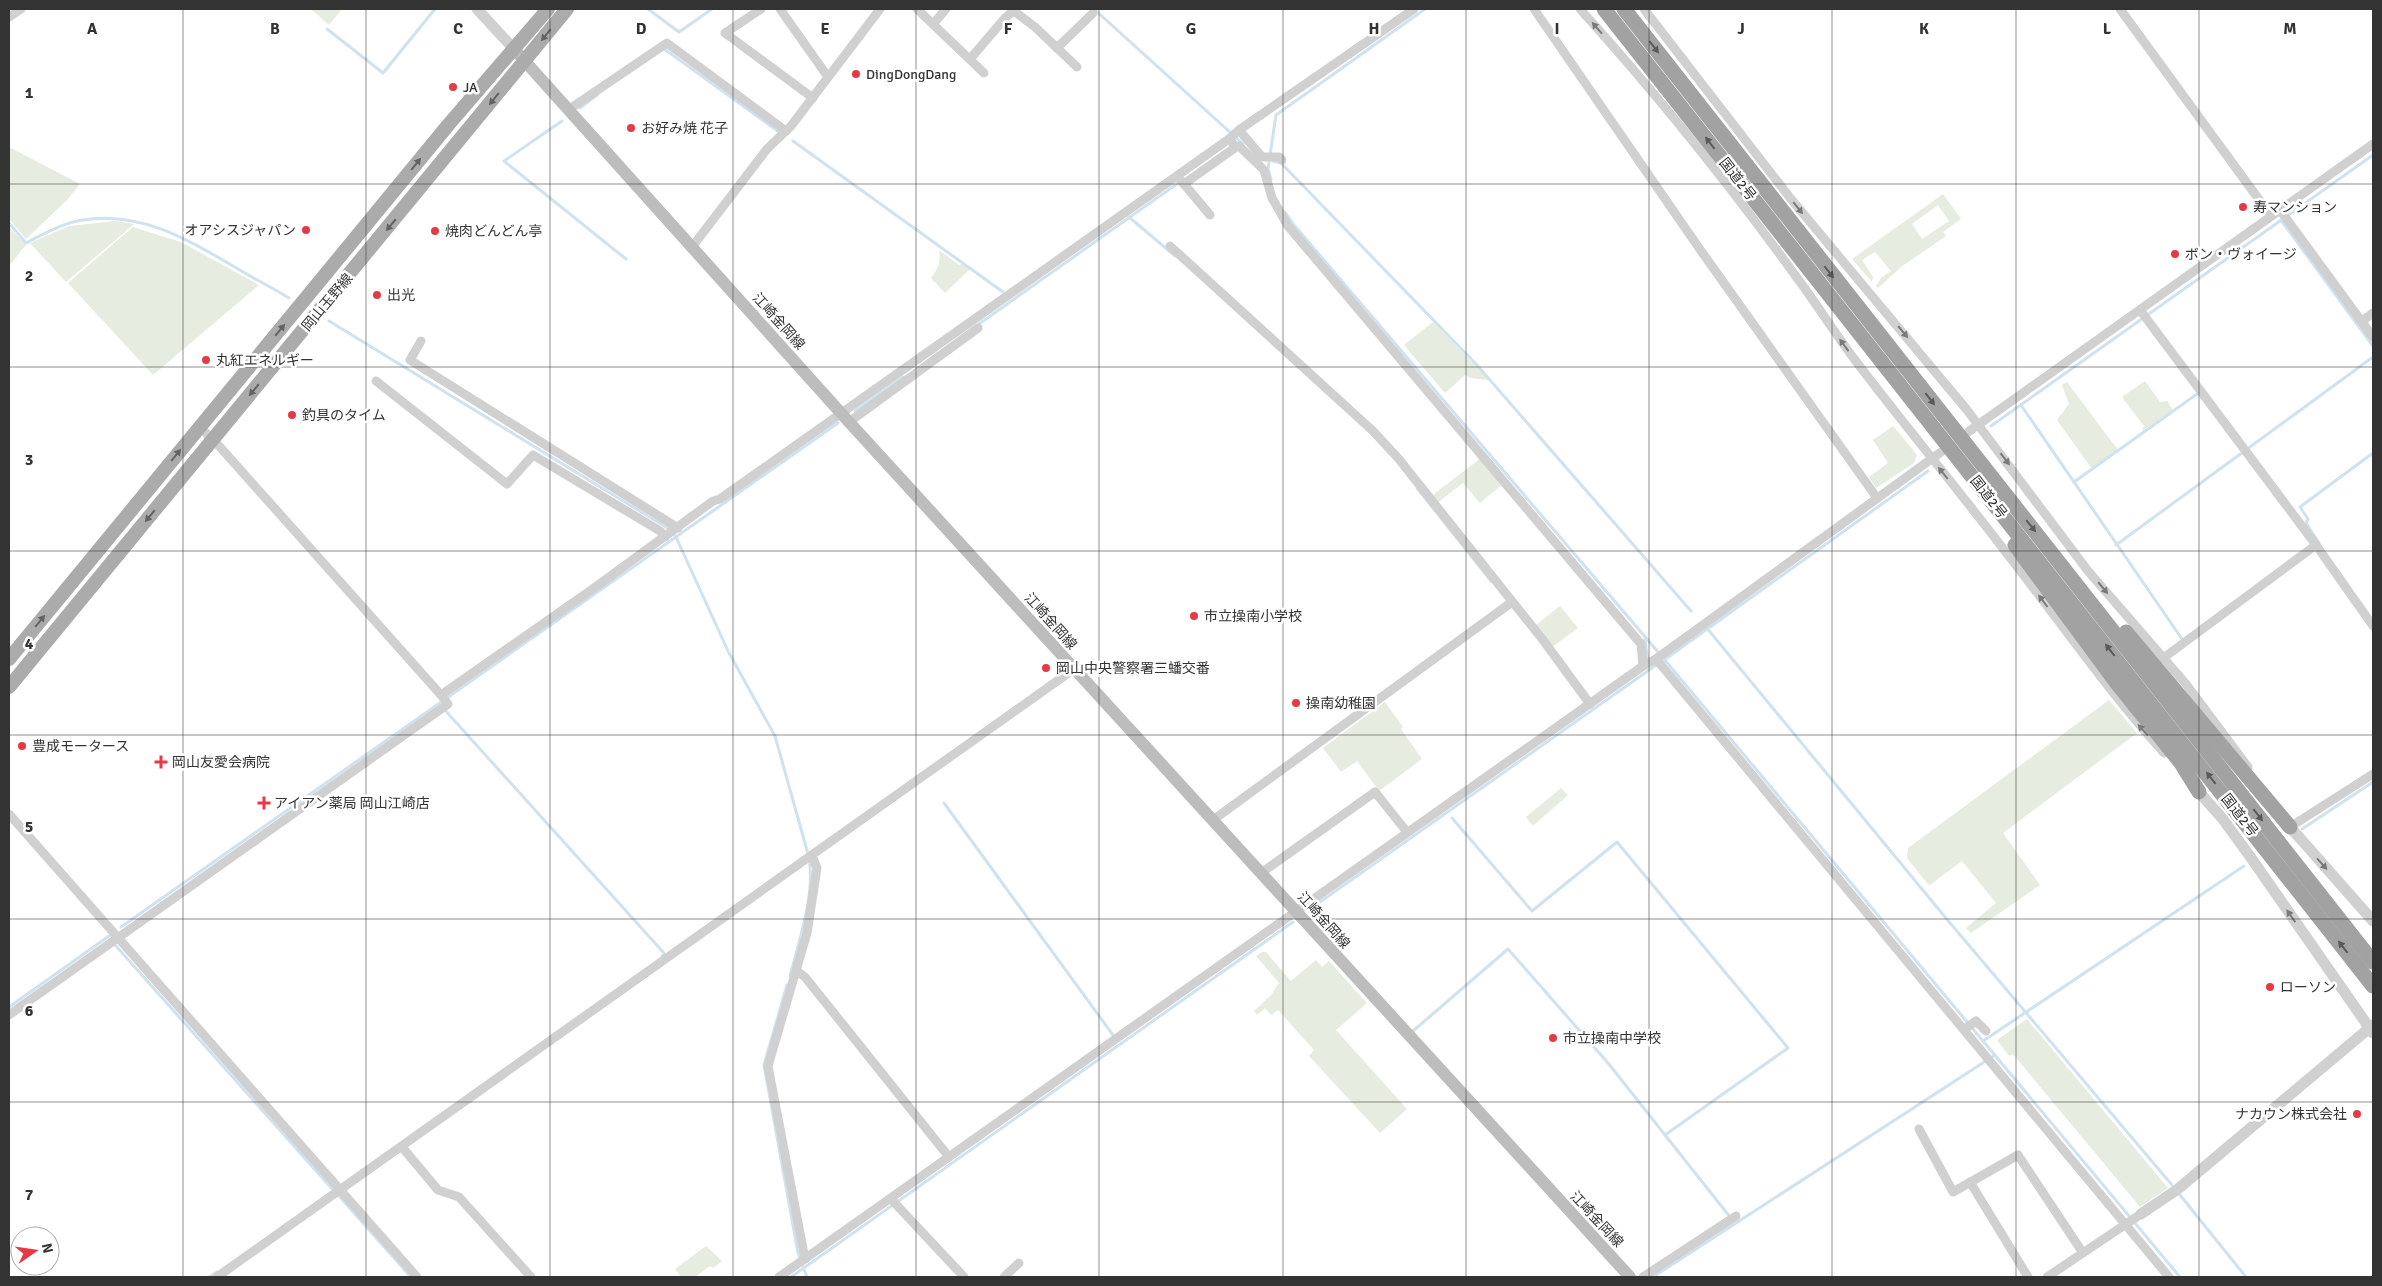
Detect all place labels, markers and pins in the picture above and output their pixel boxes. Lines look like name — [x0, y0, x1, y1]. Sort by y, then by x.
place label: DingDongDang — [866, 66, 956, 83]
marker: DingDongDang — [850, 68, 862, 80]
place label: JA — [463, 79, 478, 96]
marker: JA — [447, 81, 459, 93]
place label: お好み焼 花子 — [641, 120, 728, 137]
marker: お好み焼 花子 — [625, 122, 637, 134]
place label: 寿マンション — [2253, 199, 2337, 216]
marker: 寿マンション — [2237, 201, 2249, 213]
place label: オアシスジャパン — [185, 222, 296, 239]
place label: 焼肉どんどん亭 — [445, 223, 543, 240]
marker: オアシスジャパン — [300, 224, 312, 236]
marker: 焼肉どんどん亭 — [429, 225, 441, 237]
place label: ボン・ヴォイージ — [2185, 246, 2297, 263]
marker: ボン・ヴォイージ — [2169, 248, 2181, 260]
place label: 出光 — [387, 287, 415, 304]
marker: 出光 — [371, 289, 383, 301]
place label: 丸紅エネルギー — [216, 352, 314, 369]
marker: 丸紅エネルギー — [200, 354, 212, 366]
place label: 釣具のタイム — [302, 407, 386, 424]
marker: 釣具のタイム — [286, 409, 298, 421]
place label: 市立操南小学校 — [1204, 608, 1302, 625]
marker: 市立操南小学校 — [1188, 610, 1200, 622]
place label: 岡山中央警察署三蟠交番 — [1056, 660, 1210, 677]
marker: 岡山中央警察署三蟠交番 — [1040, 662, 1052, 674]
place label: 操南幼稚園 — [1306, 695, 1376, 712]
marker: 操南幼稚園 — [1290, 697, 1302, 709]
place label: 豊成モータース — [32, 738, 129, 755]
marker: 豊成モータース — [16, 740, 28, 752]
place label: 岡山友愛会病院 — [172, 754, 270, 771]
marker: 岡山友愛会病院 — [154, 755, 168, 769]
place label: アイアン薬局 岡山江崎店 — [274, 795, 430, 812]
marker: アイアン薬局 岡山江崎店 — [258, 797, 270, 809]
place label: ローソン — [2280, 979, 2336, 996]
marker: ローソン — [2264, 981, 2276, 993]
place label: 市立操南中学校 — [1563, 1030, 1661, 1047]
marker: 市立操南中学校 — [1547, 1032, 1559, 1044]
place label: ナカウン株式会社 — [2235, 1106, 2347, 1123]
marker: ナカウン株式会社 — [2351, 1108, 2363, 1120]

